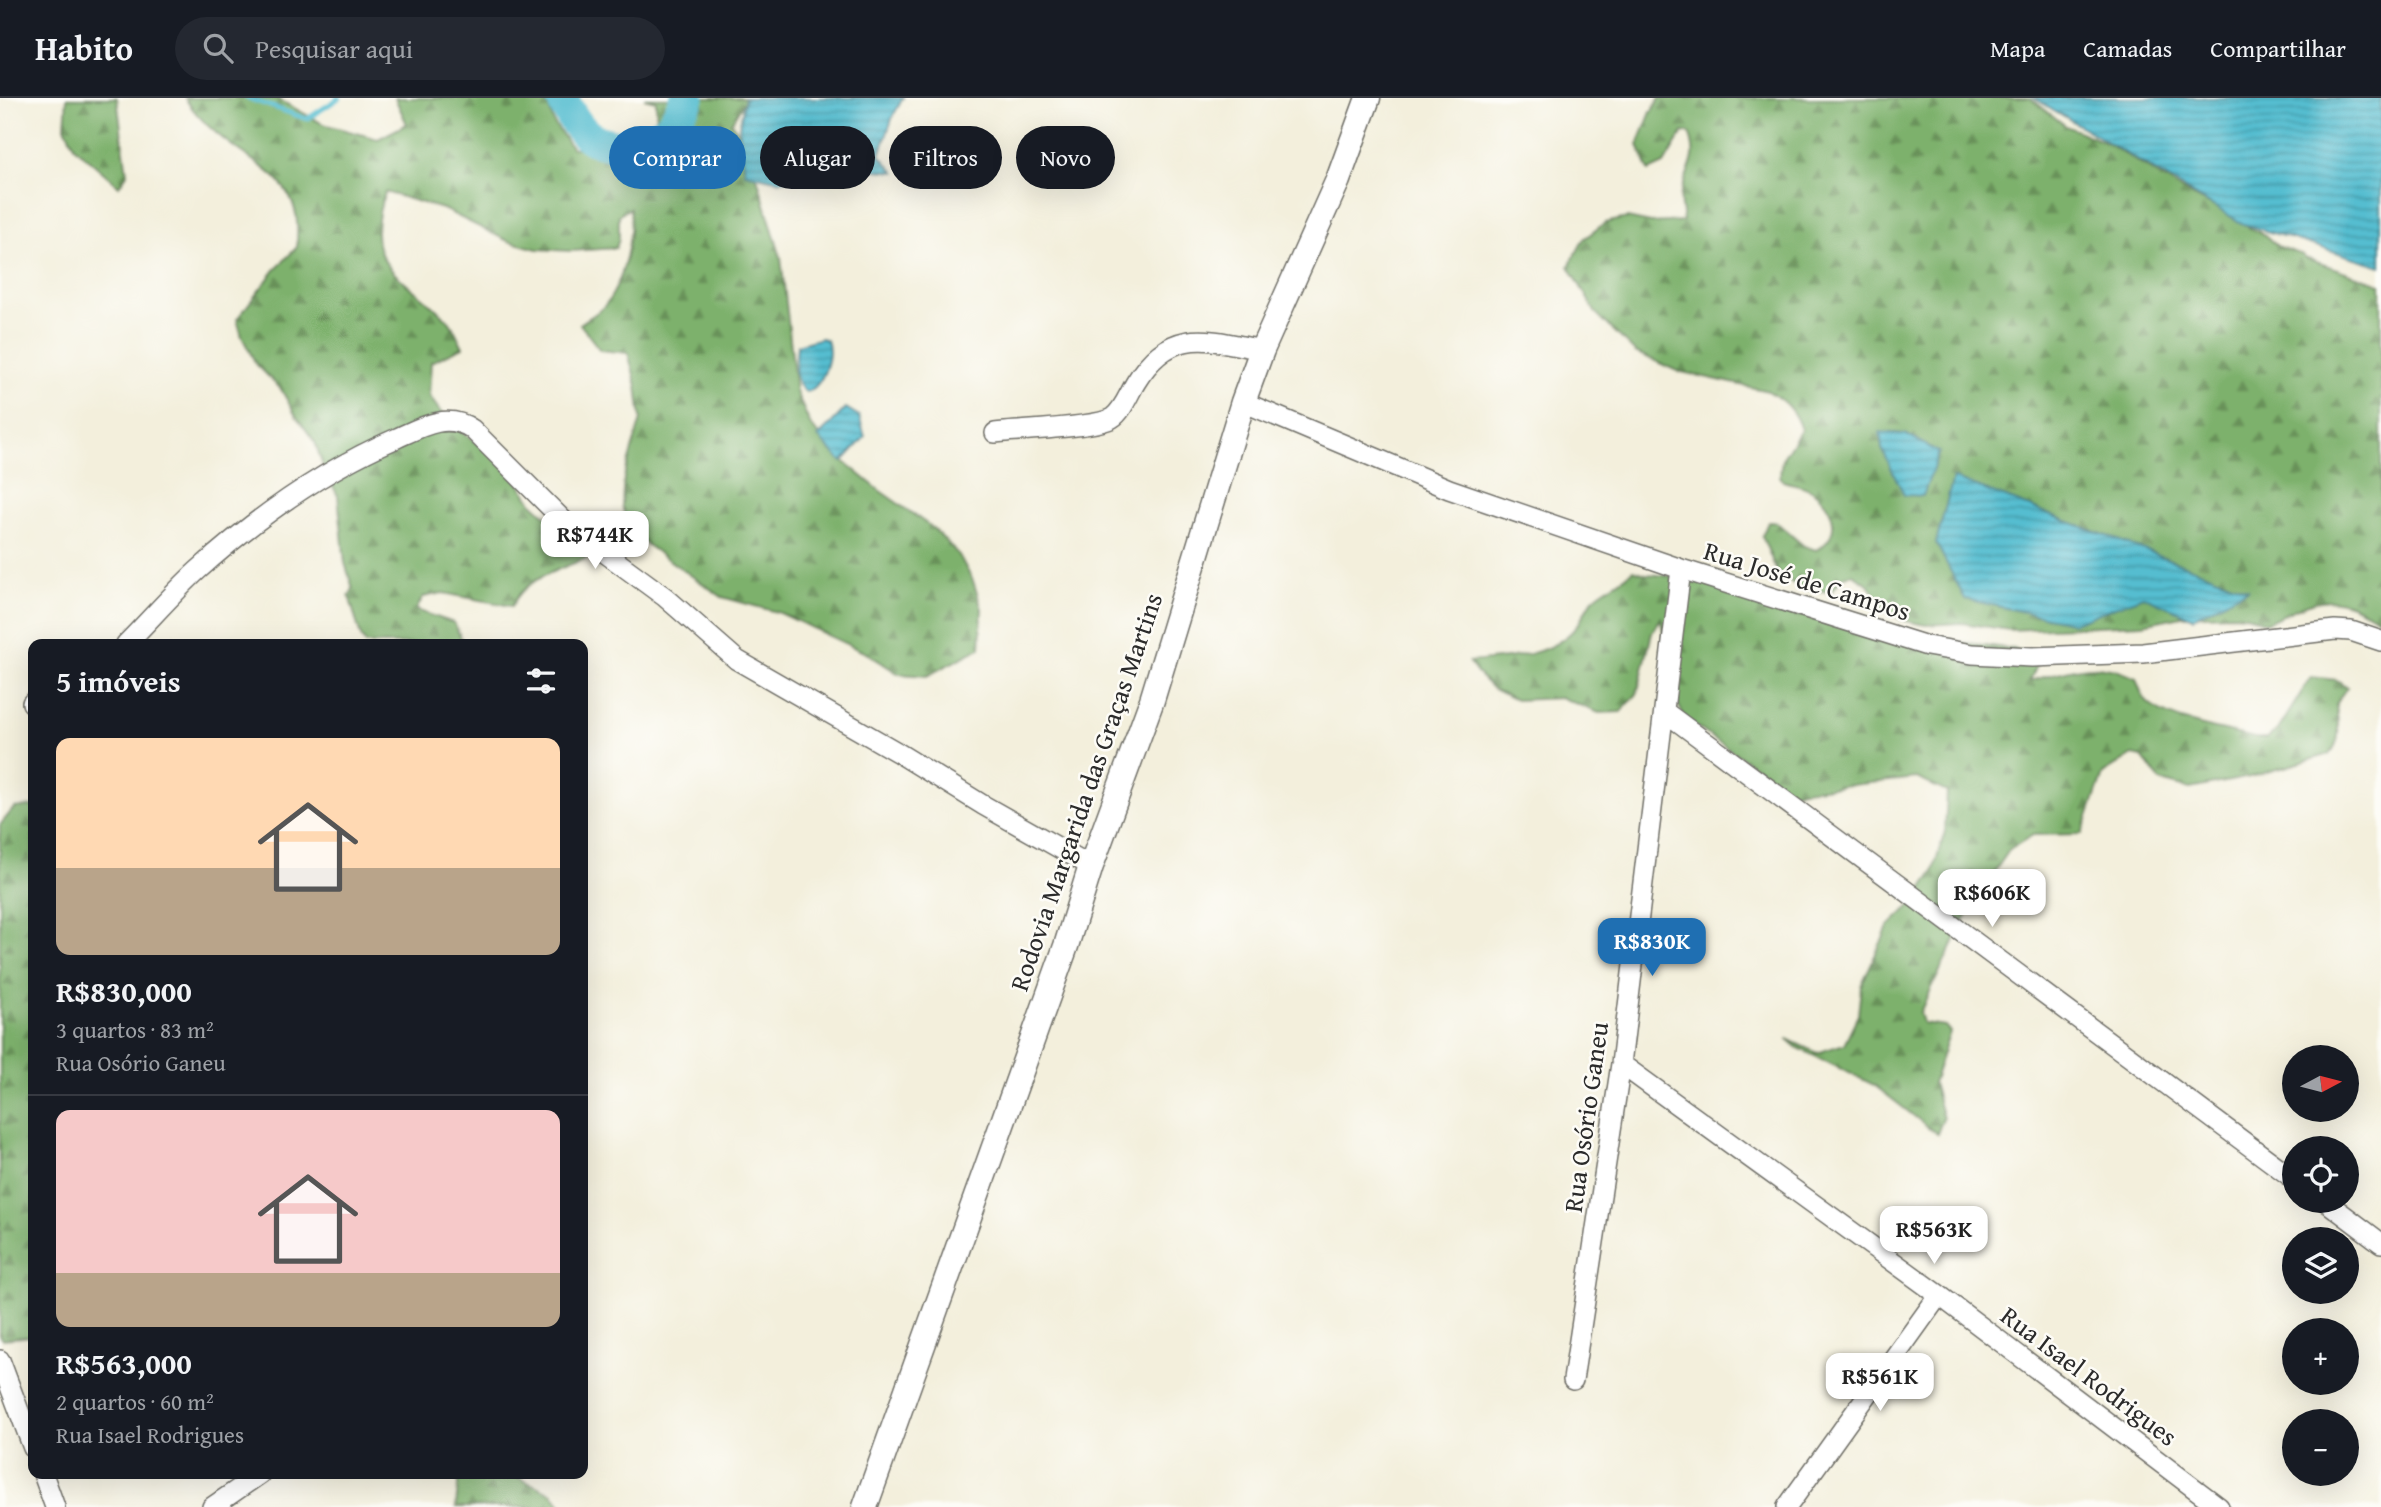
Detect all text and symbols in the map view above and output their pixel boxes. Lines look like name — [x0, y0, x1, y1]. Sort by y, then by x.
search box — [175, 17, 665, 80]
text: Habito — [35, 24, 133, 72]
icon: search — [199, 29, 237, 67]
text: Pesquisar aqui — [255, 29, 413, 68]
text: Mapa — [1990, 31, 2045, 66]
text: Camadas — [2083, 31, 2172, 66]
text: Compartilhar — [2210, 31, 2346, 66]
chip: Comprar — [609, 126, 746, 189]
chip: Alugar — [760, 126, 875, 189]
chip: Filtros — [889, 126, 1002, 189]
chip: Novo — [1016, 126, 1115, 189]
pin: R$744K — [538, 512, 652, 571]
text: R$744K — [557, 517, 633, 550]
street label: Rua José de Campos — [1699, 531, 1915, 630]
street label: Rodovia Margarida das Graças Martins — [999, 588, 1172, 996]
text: 5 imóveis — [56, 659, 181, 703]
icon: filters — [522, 662, 560, 700]
icon: home — [245, 784, 371, 910]
pin: R$606K — [1935, 870, 2049, 929]
text: R$606K — [1954, 875, 2030, 908]
pin: R$830K — [1595, 918, 1709, 978]
text: R$830K — [1614, 924, 1690, 957]
text: R$830,000 — [56, 969, 192, 1013]
text: 3 quartos · 83 m² — [56, 1013, 214, 1046]
street label: Rua Osório Ganeu — [1553, 1019, 1618, 1215]
north arrow — [2282, 1045, 2359, 1122]
map controls — [2282, 1045, 2359, 1486]
text: Rua Osório Ganeu — [56, 1046, 226, 1079]
button: locate — [2282, 1136, 2359, 1213]
icon: home — [245, 1156, 371, 1282]
pin: R$563K — [1877, 1206, 1991, 1266]
text: R$563K — [1896, 1212, 1972, 1245]
button: layers — [2282, 1227, 2359, 1304]
street label: Rua Isael Rodrigues — [1993, 1296, 2186, 1455]
button: + — [2282, 1318, 2359, 1395]
text: R$563,000 — [56, 1341, 192, 1385]
pin: R$561K — [1823, 1354, 1937, 1413]
text: R$561K — [1842, 1359, 1918, 1392]
text: 2 quartos · 60 m² — [56, 1385, 214, 1418]
button: − — [2282, 1409, 2359, 1486]
text: Rua Isael Rodrigues — [56, 1418, 244, 1451]

